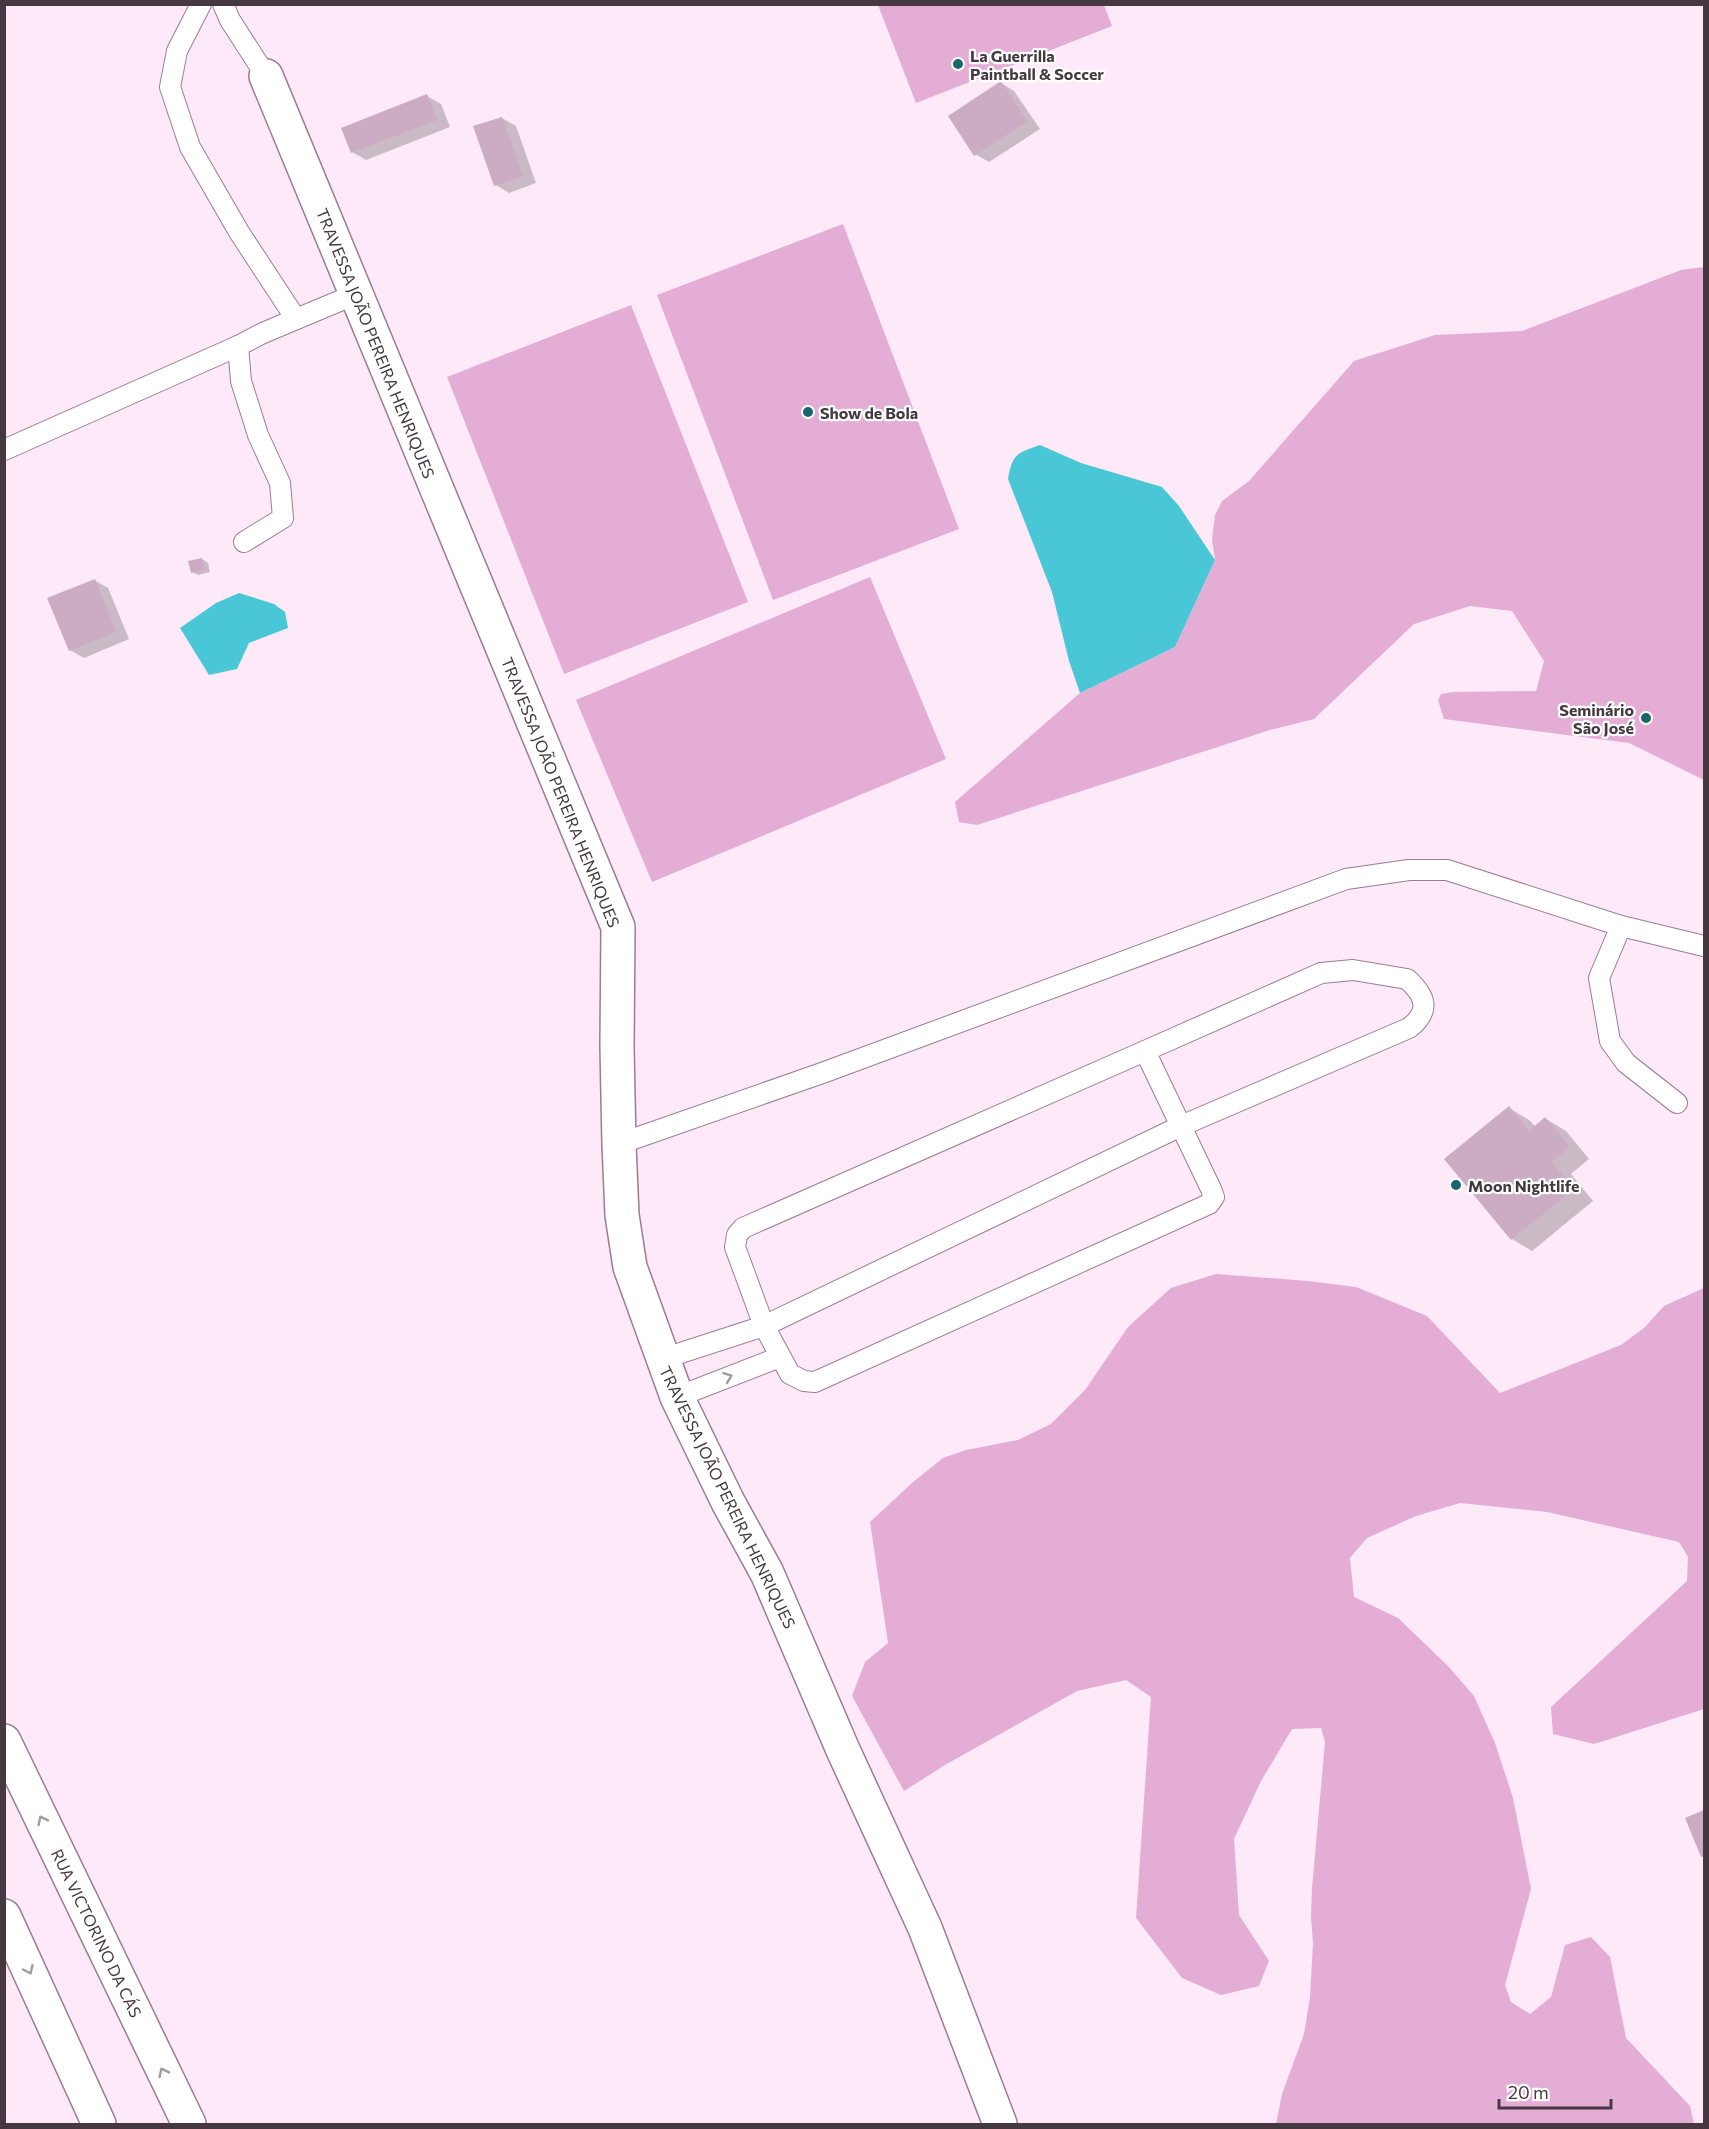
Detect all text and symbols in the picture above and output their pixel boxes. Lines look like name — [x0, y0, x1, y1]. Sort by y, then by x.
place label: La Guerrilla Paintball & Soccer — [970, 46, 1104, 83]
marker: La Guerrilla Paintball & Soccer — [951, 57, 965, 71]
street label: TRAVESSA JOÃO PEREIRA HENRIQUES — [313, 205, 439, 481]
place label: Show de Bola — [820, 403, 918, 422]
marker: Show de Bola — [801, 405, 815, 419]
street label: TRAVESSA JOÃO PEREIRA HENRIQUES — [498, 654, 624, 930]
place label: Seminário São José — [1559, 700, 1634, 737]
marker: Seminário São José — [1639, 711, 1653, 725]
place label: Moon Nightlife — [1468, 1176, 1580, 1195]
marker: Moon Nightlife — [1449, 1178, 1463, 1192]
street label: TRAVESSA JOÃO PEREIRA HENRIQUES — [656, 1363, 800, 1631]
one-way arrow — [723, 1371, 733, 1384]
one-way arrow — [38, 1816, 50, 1827]
street label: RUA VICTORINO DA CÁS — [48, 1846, 146, 2020]
one-way arrow — [21, 1963, 33, 1974]
one-way arrow — [159, 2067, 171, 2078]
scale bar — [1499, 2072, 1612, 2110]
text: 20 m — [1508, 2081, 1549, 2103]

